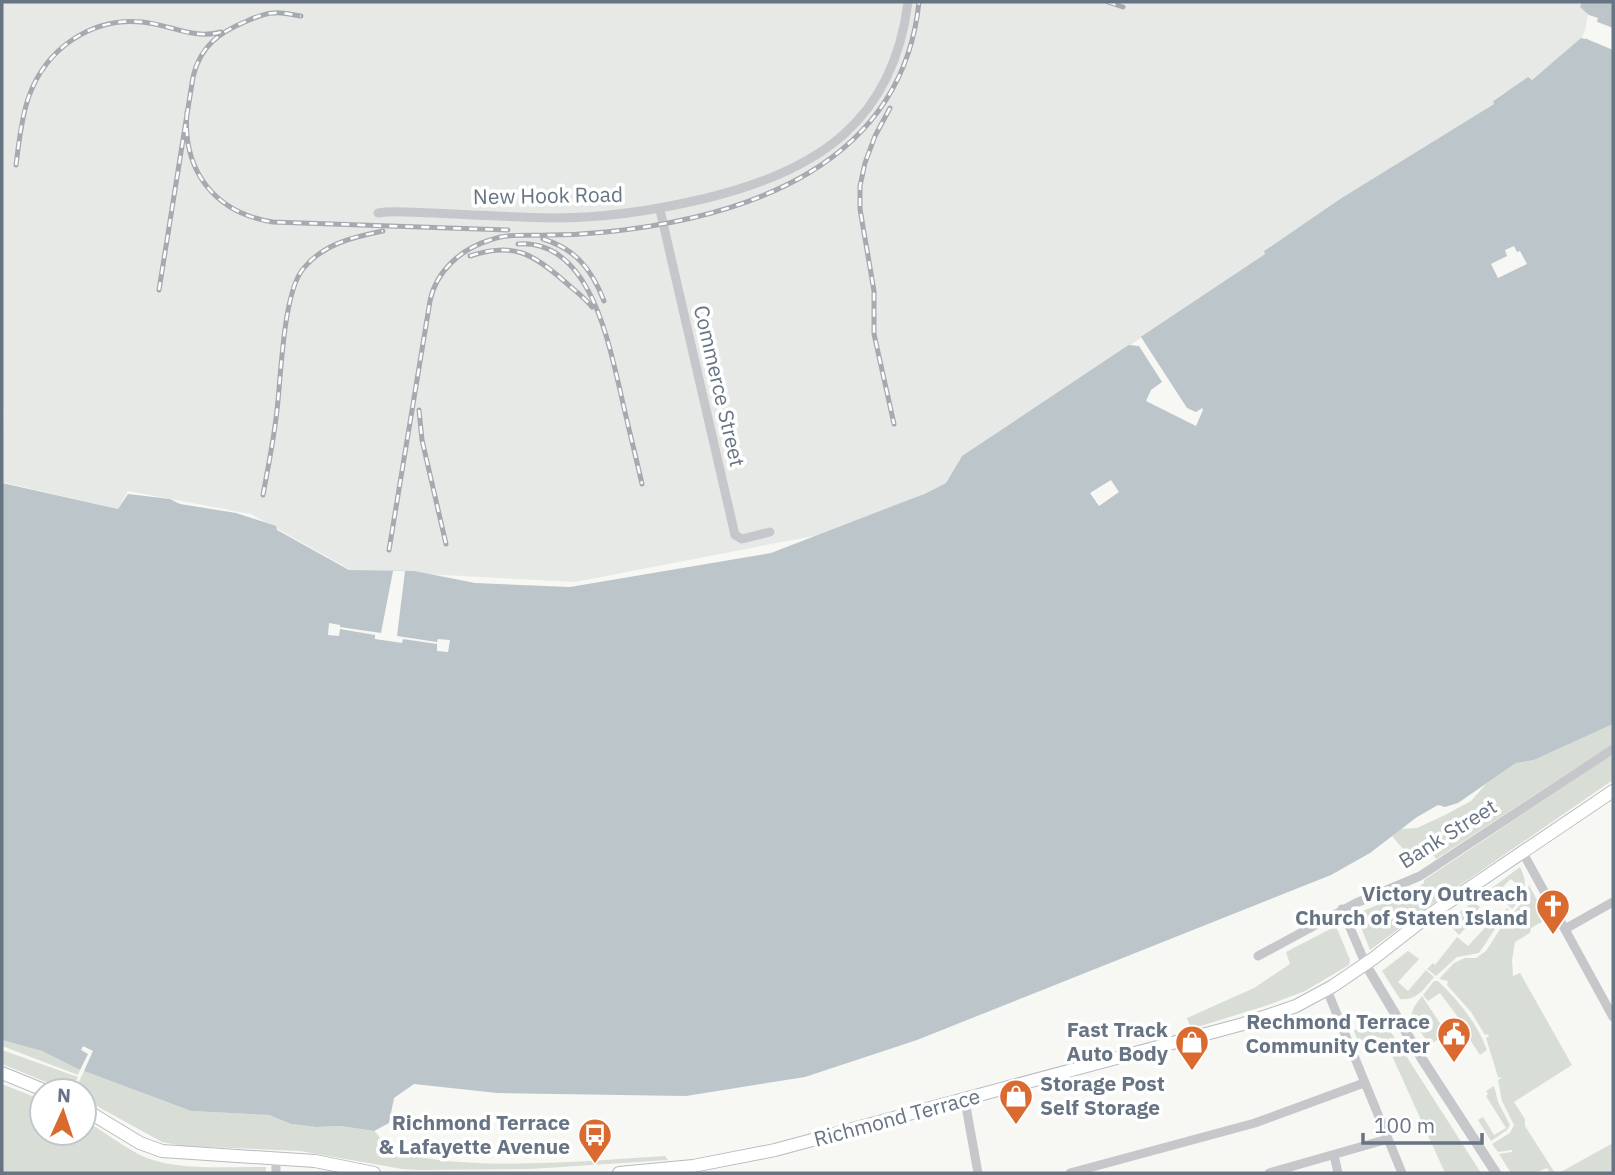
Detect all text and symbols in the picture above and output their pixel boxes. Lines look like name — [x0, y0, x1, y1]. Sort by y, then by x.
street label: New Hook Road — [473, 180, 623, 210]
street label: Commerce Street — [688, 302, 752, 469]
street label: Bank Street — [1393, 792, 1502, 874]
place label: Victory Outreach Church of Staten Island — [1295, 879, 1528, 931]
church icon: Victory Outreach Church of Staten Island — [1534, 887, 1572, 936]
place label: Rechmond Terrace Community Center — [1245, 1007, 1431, 1059]
place label: Fast Track Auto Body — [1067, 1015, 1169, 1067]
public building icon: Rechmond Terrace Community Center — [1435, 1015, 1473, 1064]
shop icon: Fast Track Auto Body — [1173, 1023, 1211, 1072]
place label: Storage Post Self Storage — [1040, 1069, 1165, 1121]
north arrow — [28, 1077, 98, 1147]
shop icon: Storage Post Self Storage — [997, 1077, 1035, 1126]
street label: Richmond Terrace — [811, 1081, 983, 1153]
text: N — [56, 1083, 71, 1107]
scale bar — [1363, 1102, 1482, 1146]
place label: Richmond Terrace & Lafayette Avenue — [378, 1108, 570, 1160]
text: 100 m — [1374, 1111, 1435, 1139]
bus stop icon: Richmond Terrace & Lafayette Avenue — [576, 1116, 614, 1165]

